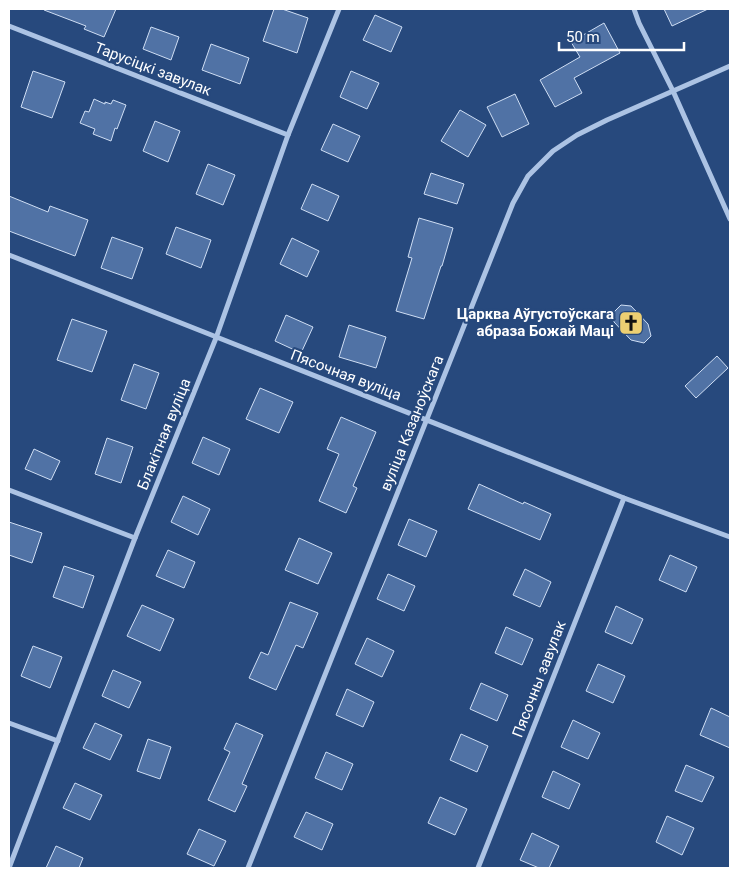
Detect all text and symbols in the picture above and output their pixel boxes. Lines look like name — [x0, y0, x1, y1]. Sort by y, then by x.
scale bar — [559, 20, 684, 52]
text: 50 m — [566, 28, 600, 46]
street label: Тарусіцкі завулак — [92, 38, 214, 100]
place label: Царква Аўгустоўскага абраза Божай Маці — [457, 305, 614, 340]
church icon: Царква Аўгустоўскага абраза Божай Маці — [618, 310, 644, 336]
street label: Пясочная вуліца — [288, 346, 404, 404]
street label: вуліца Казаноўскага — [377, 353, 447, 493]
street label: Блакітная вуліца — [133, 376, 195, 492]
street label: Пясочны завулак — [508, 618, 570, 740]

